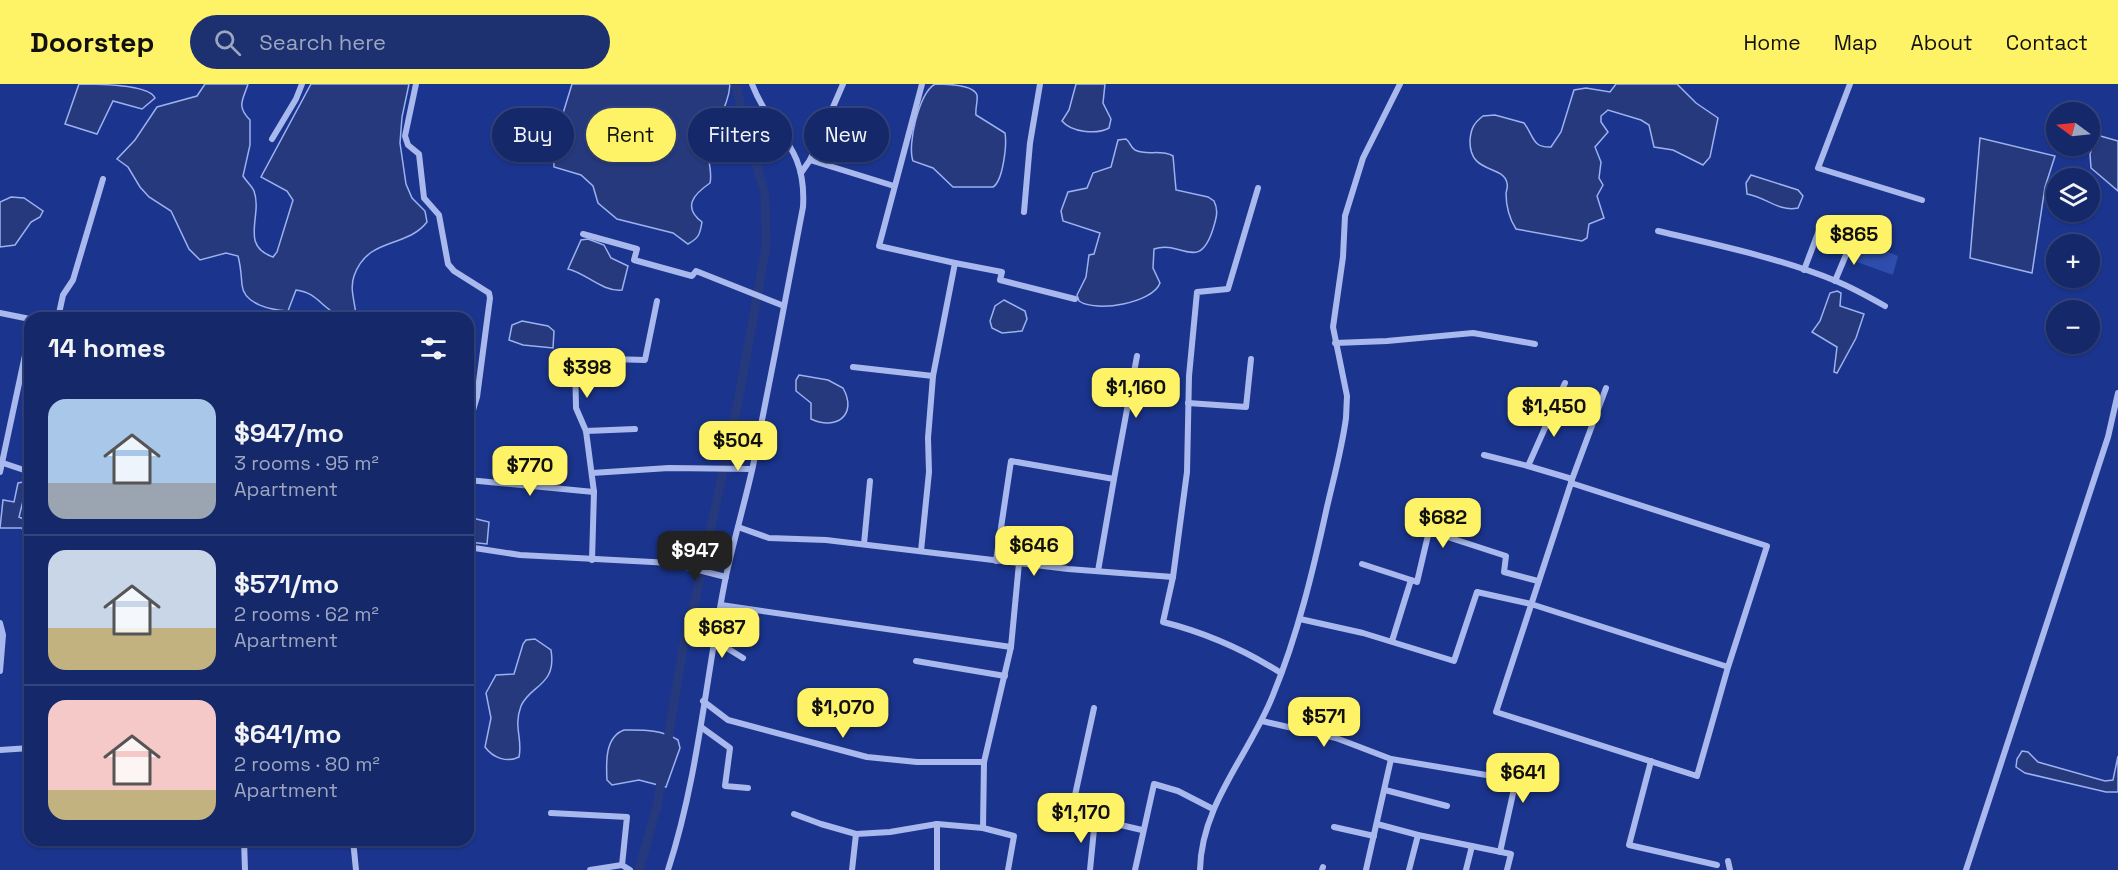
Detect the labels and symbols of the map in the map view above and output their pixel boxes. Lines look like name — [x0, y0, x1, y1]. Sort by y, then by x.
north arrow — [2046, 102, 2100, 156]
pin: $865 — [1818, 215, 1890, 266]
pin: $398 — [551, 348, 623, 399]
pin: $1,160 — [1087, 368, 1185, 419]
pin: $1,450 — [1505, 387, 1603, 438]
pin: $504 — [702, 421, 774, 472]
pin: $770 — [494, 446, 566, 497]
pin: $682 — [1407, 498, 1479, 549]
pin: $646 — [998, 526, 1070, 577]
pin: $947 — [659, 531, 731, 582]
pin: $687 — [686, 608, 758, 659]
pin: $1,070 — [794, 688, 892, 739]
pin: $571 — [1288, 697, 1360, 748]
pin: $641 — [1487, 753, 1559, 804]
pin: $1,170 — [1032, 793, 1130, 844]

